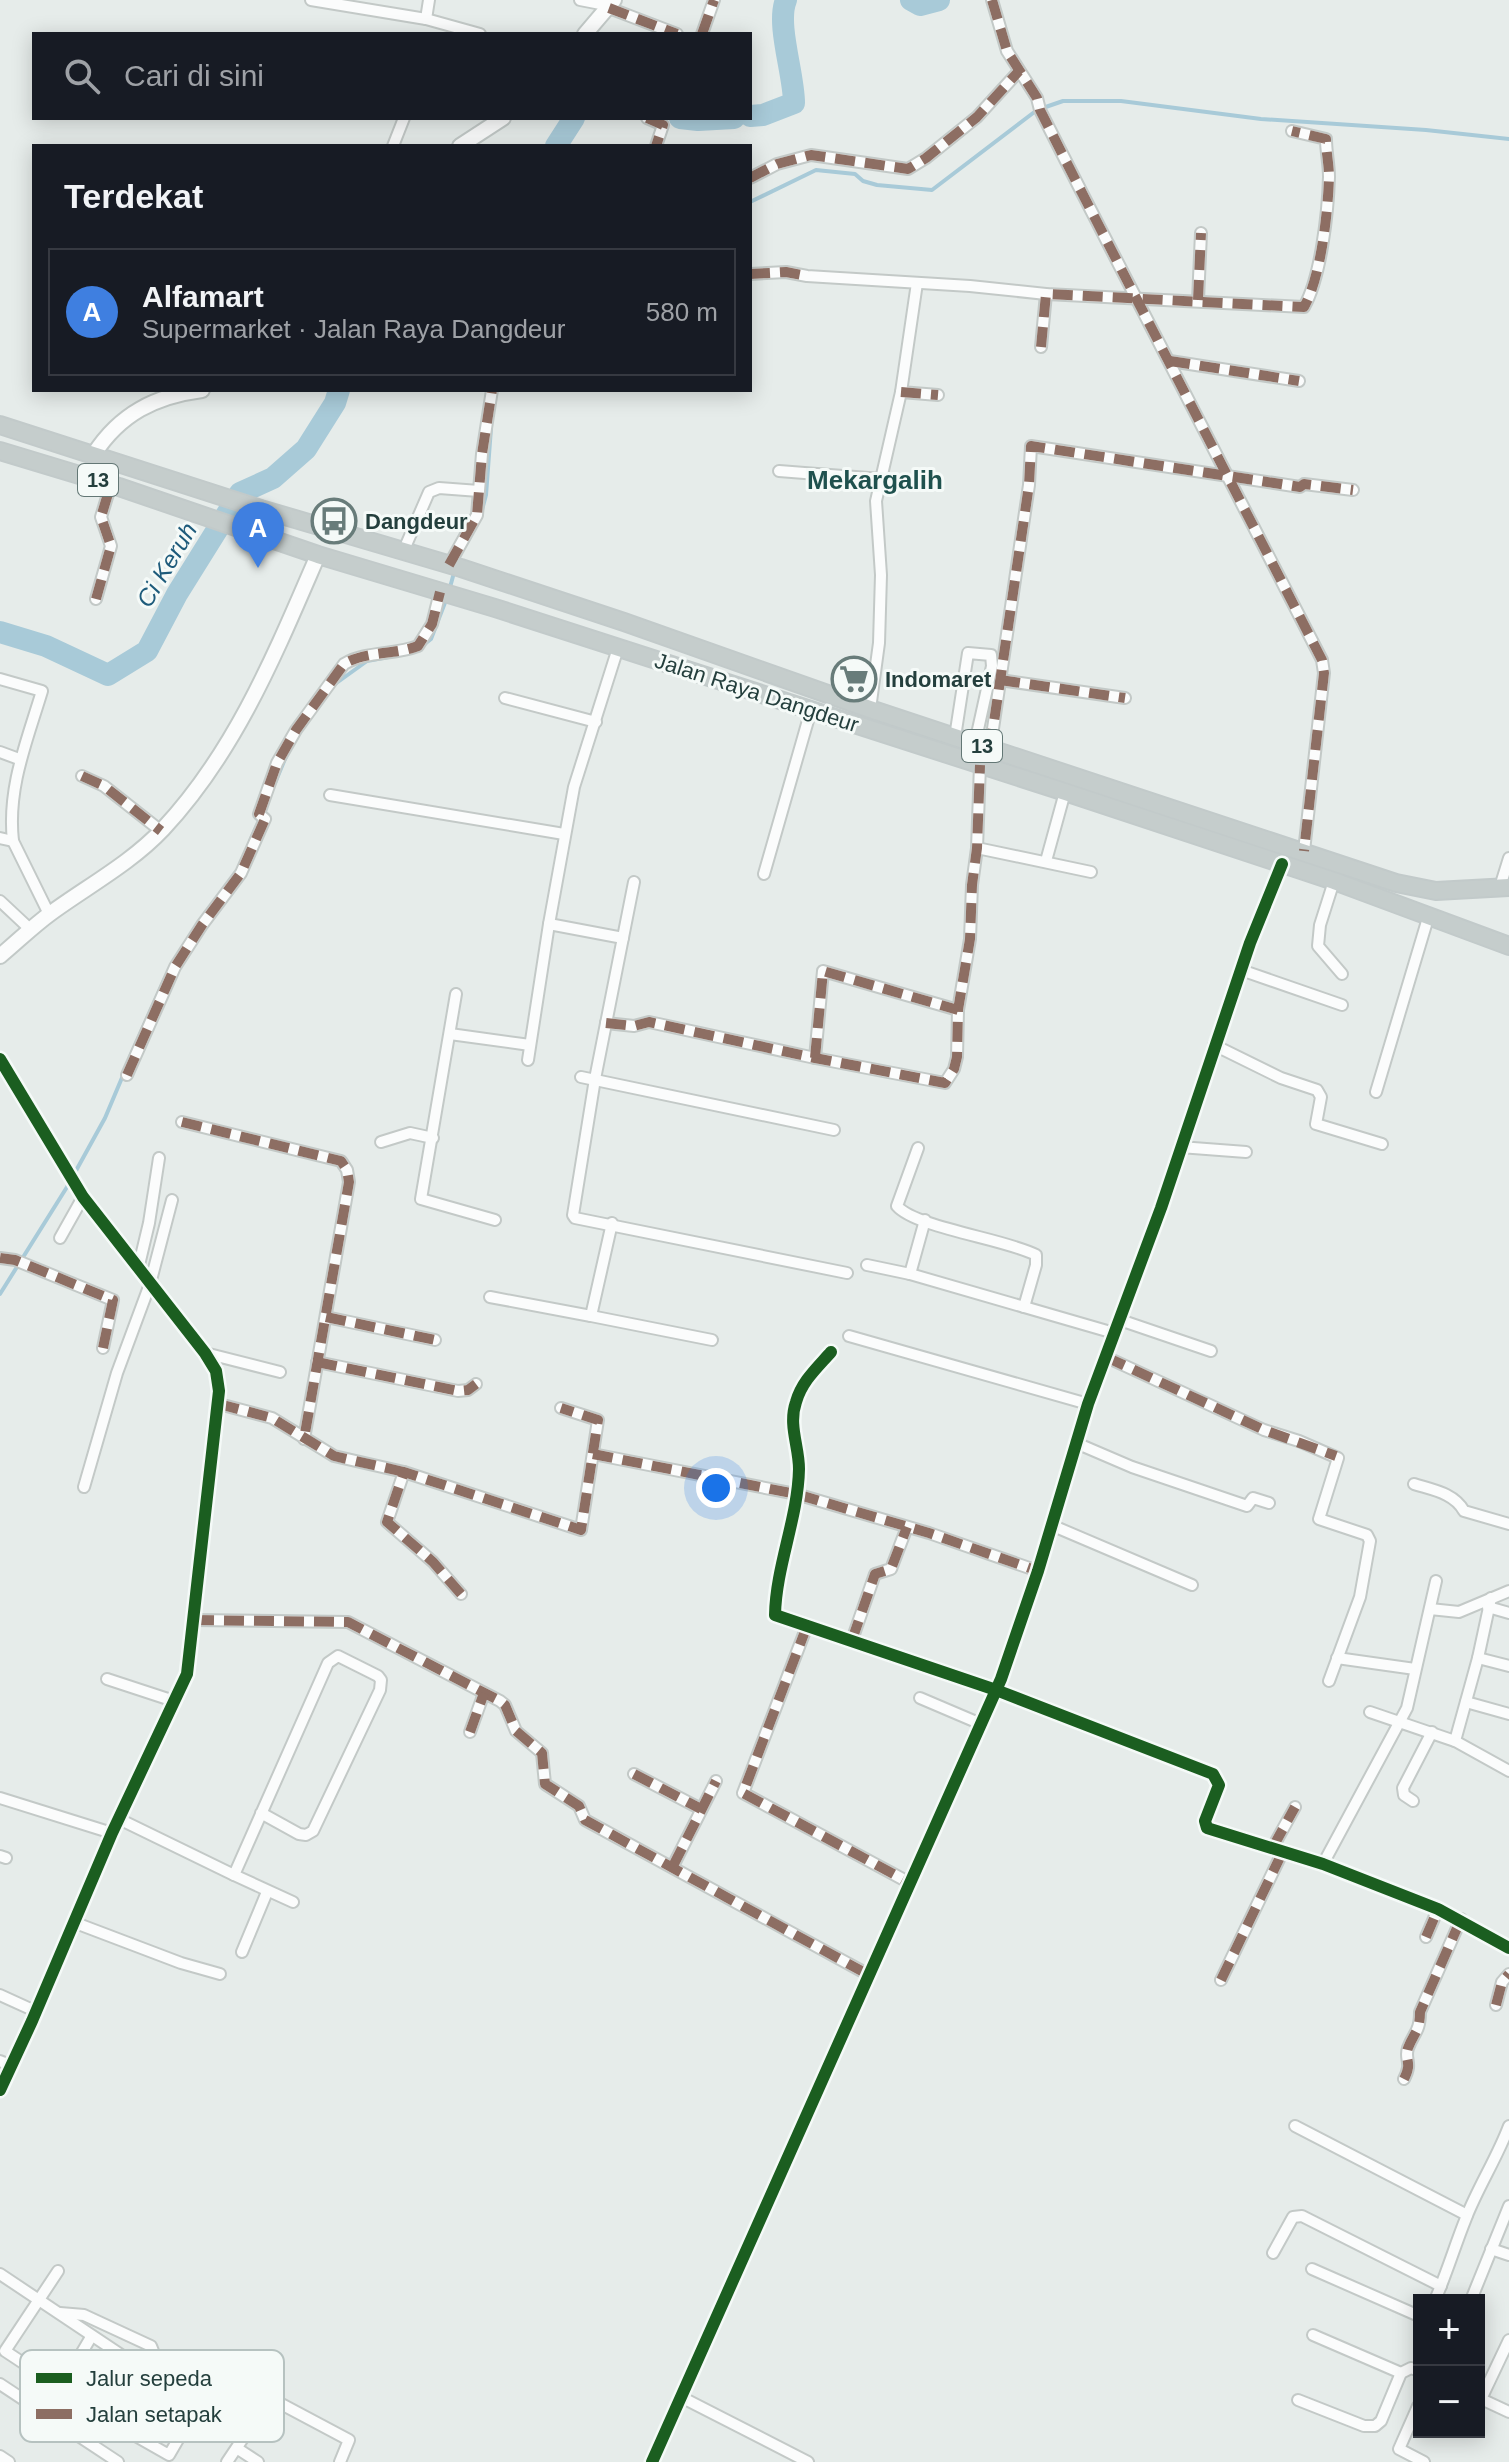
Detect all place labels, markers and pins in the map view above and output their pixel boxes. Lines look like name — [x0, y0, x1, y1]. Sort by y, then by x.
bus stop icon: Dangdeur — [310, 497, 358, 545]
pin: A — [232, 502, 284, 568]
place label: Dangdeur — [365, 509, 468, 534]
supermarket icon: Indomaret — [830, 655, 878, 703]
place label: Indomaret — [885, 667, 992, 692]

